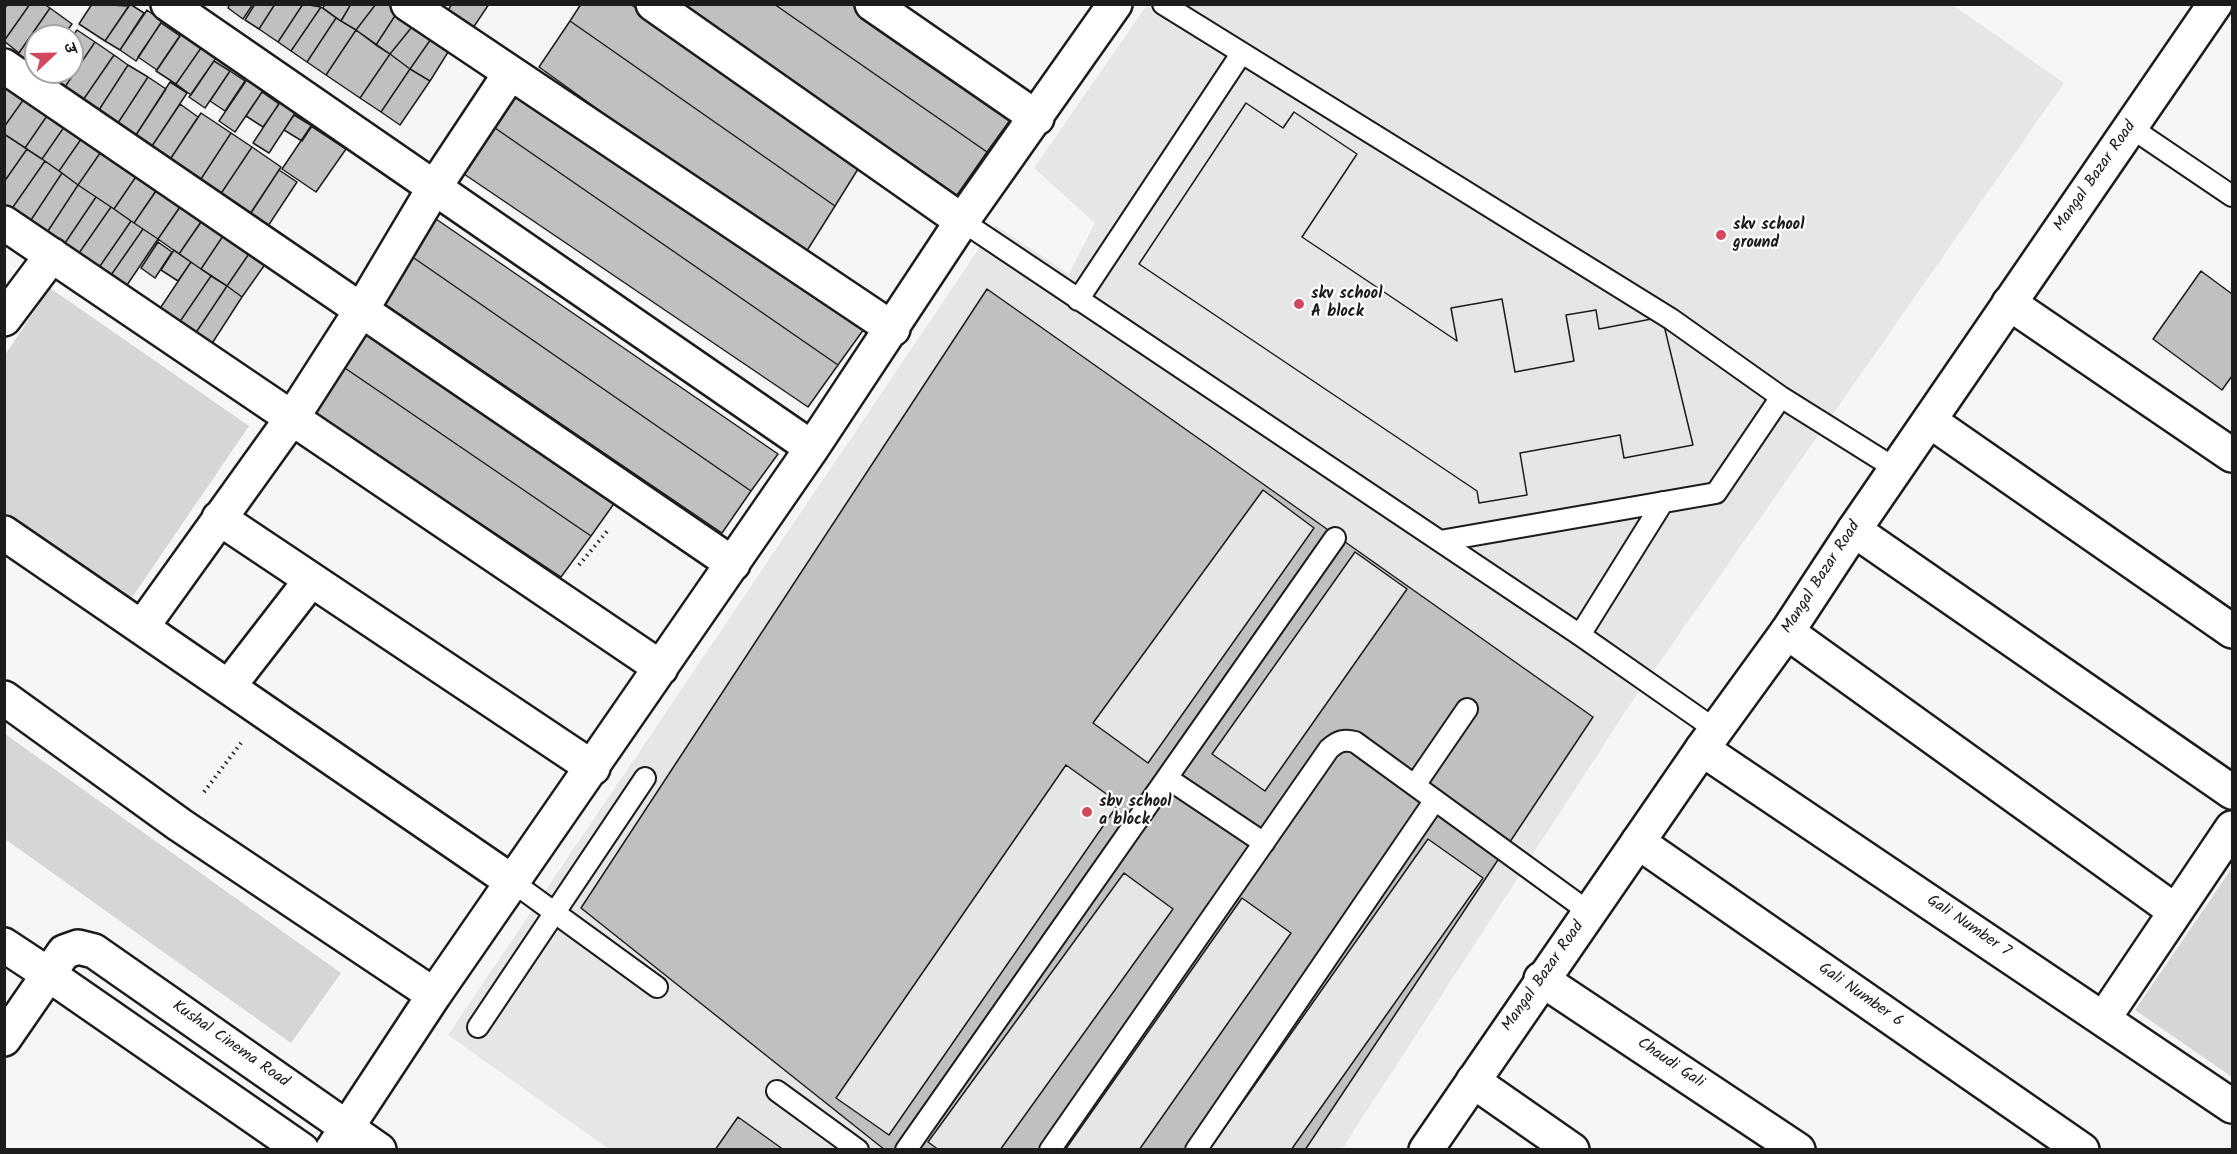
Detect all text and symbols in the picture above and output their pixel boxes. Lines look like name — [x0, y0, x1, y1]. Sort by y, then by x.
north arrow — [24, 24, 84, 84]
text: उ — [56, 38, 83, 57]
street label: Mangal Bazar Road — [2051, 118, 2141, 236]
place label: skv school ground — [1733, 216, 1804, 254]
marker: skv school ground — [1714, 228, 1728, 242]
place label: skv school A block — [1311, 285, 1382, 323]
marker: skv school A block — [1292, 297, 1306, 311]
street label: Mangal Bazar Road — [1779, 518, 1865, 638]
place label: sbv school a block — [1099, 793, 1172, 831]
marker: sbv school a block — [1080, 805, 1094, 819]
street label: Gali Number 7 — [1922, 892, 2014, 962]
street label: Mangal Bazar Road — [1499, 918, 1589, 1036]
street label: Gali Number 6 — [1814, 960, 1906, 1032]
street label: Kushal Cinema Road — [168, 997, 292, 1093]
street label: Chaudi Gali — [1633, 1035, 1707, 1093]

